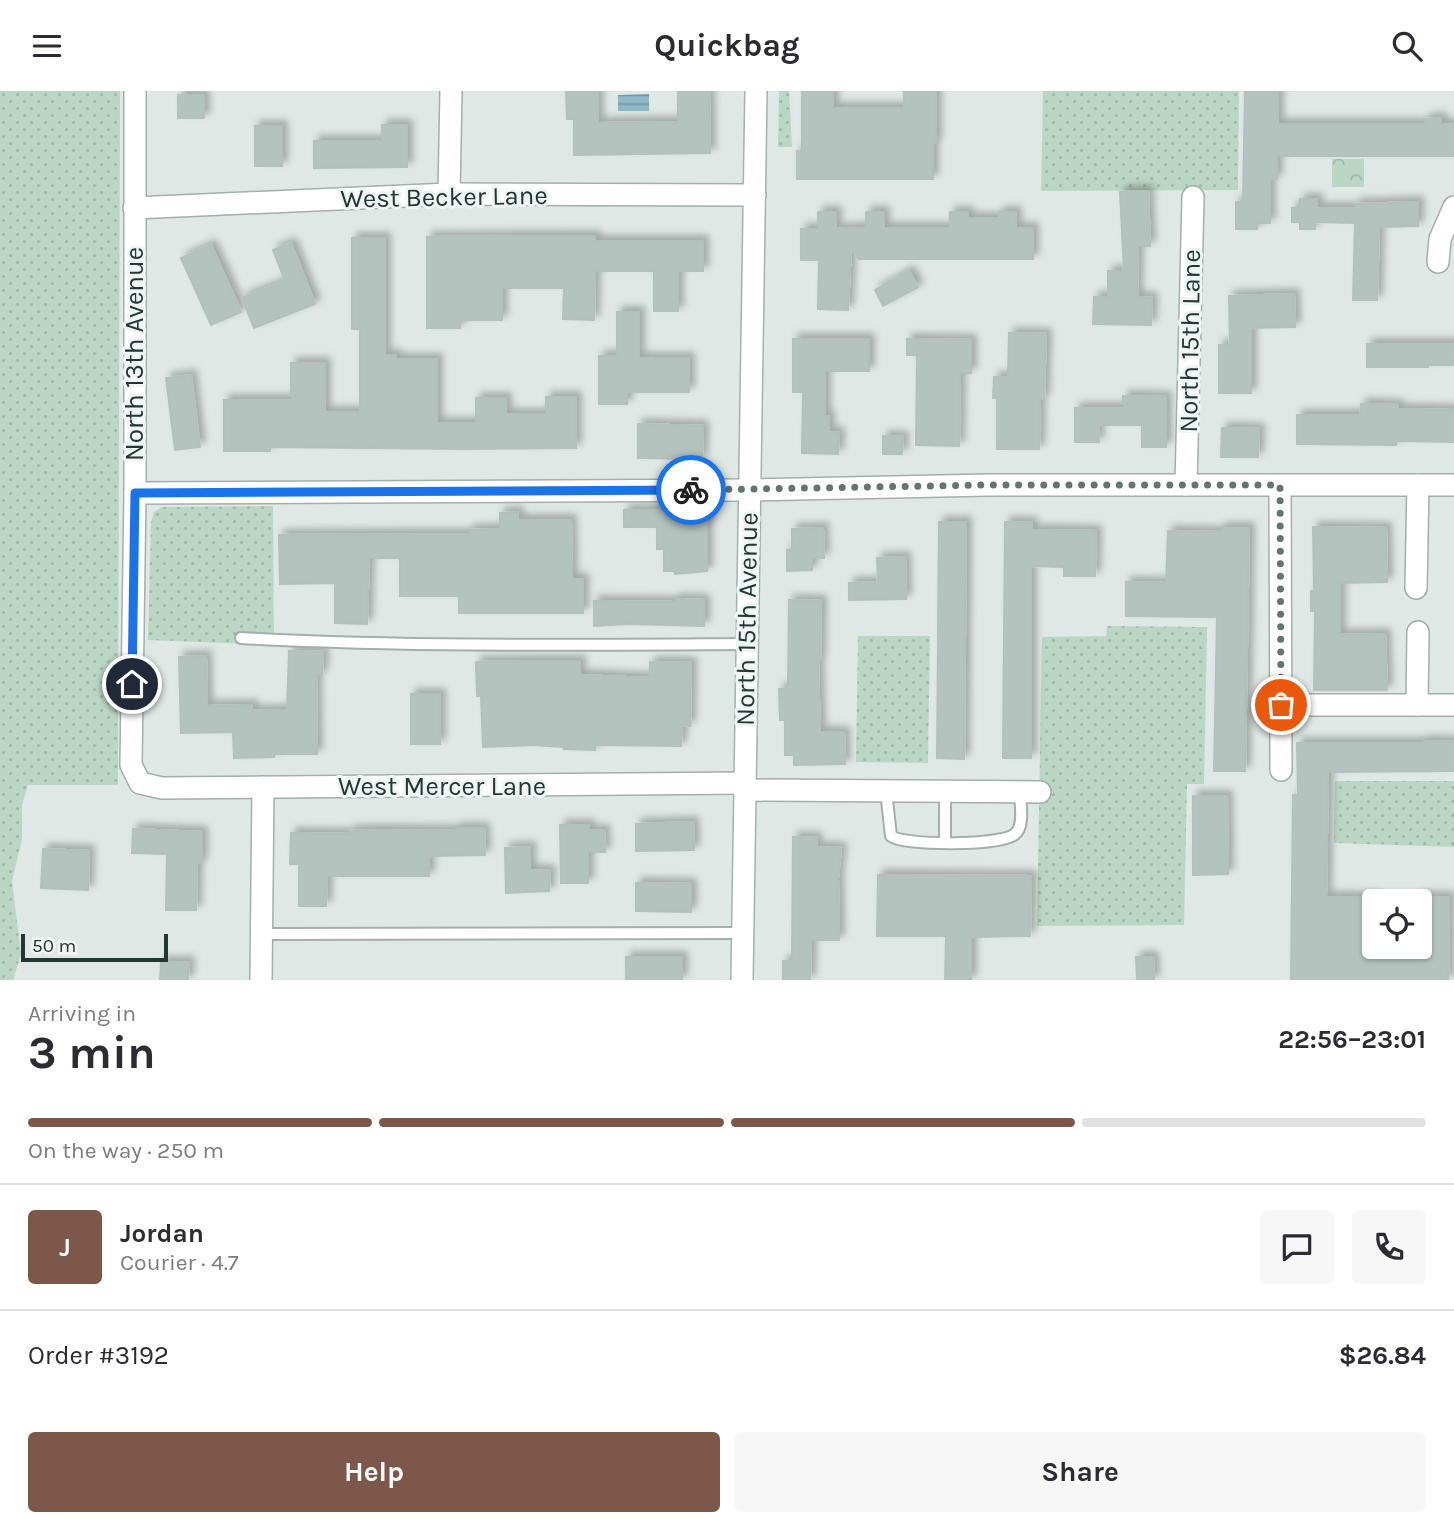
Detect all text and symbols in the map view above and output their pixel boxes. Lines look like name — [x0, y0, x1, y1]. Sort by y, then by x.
icon: menu — [28, 27, 66, 65]
text: Quickbag — [654, 27, 800, 64]
icon: search — [1388, 27, 1426, 65]
street label: West Becker Lane — [340, 180, 548, 214]
street label: North 13th Avenue — [119, 247, 150, 461]
street label: North 15th Lane — [1173, 249, 1207, 433]
courier — [656, 455, 726, 525]
icon: bike — [672, 471, 710, 509]
street label: North 15th Avenue — [730, 512, 764, 726]
pin — [102, 654, 162, 714]
icon: home — [113, 665, 151, 703]
pin — [1251, 675, 1311, 735]
icon: bag — [1262, 686, 1300, 724]
street label: West Mercer Lane — [338, 771, 546, 802]
map controls — [1362, 889, 1432, 959]
button: locate — [1362, 889, 1432, 959]
scale bar — [21, 931, 168, 963]
text: 50 m — [32, 935, 76, 957]
text: Arriving in — [28, 1000, 136, 1027]
text: 22:56–23:01 — [1278, 1024, 1426, 1055]
text: 3 min — [28, 1026, 156, 1080]
text: On the way · 250 m — [28, 1137, 224, 1164]
button: chat — [1260, 1210, 1334, 1284]
button: phone — [1352, 1210, 1426, 1284]
text: Jordan — [120, 1218, 204, 1249]
text: J — [59, 1232, 71, 1263]
text: Courier · 4.7 — [120, 1249, 239, 1276]
text: Order #3192 — [28, 1340, 169, 1371]
text: $26.84 — [1339, 1340, 1426, 1371]
button: Help — [28, 1432, 720, 1512]
button: Share — [734, 1432, 1426, 1512]

